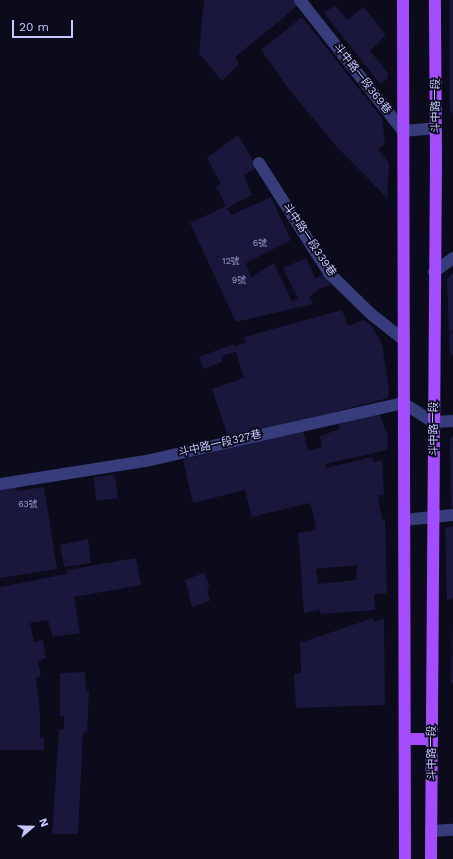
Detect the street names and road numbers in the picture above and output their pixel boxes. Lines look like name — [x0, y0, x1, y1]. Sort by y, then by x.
street label: 斗中路一段369巷 — [330, 41, 394, 117]
street label: 斗中路一段 — [429, 79, 443, 133]
street label: 斗中路一段339巷 — [280, 201, 338, 279]
street label: 斗中路一段 — [427, 402, 441, 456]
street label: 斗中路一段327巷 — [177, 428, 263, 460]
street label: 斗中路一段 — [425, 726, 439, 780]

